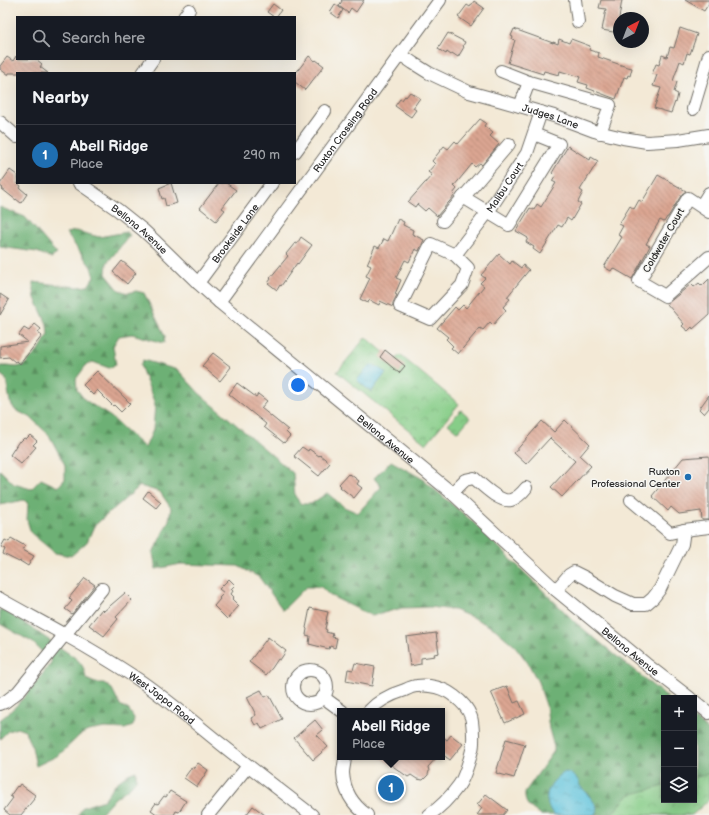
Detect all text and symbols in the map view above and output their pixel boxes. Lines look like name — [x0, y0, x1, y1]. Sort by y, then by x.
north arrow — [613, 12, 649, 48]
search box — [16, 16, 296, 60]
icon: search — [30, 27, 52, 49]
text: Search here — [62, 29, 145, 48]
street label: Ruxton Crossing Road — [311, 86, 380, 175]
text: Nearby — [32, 88, 89, 108]
street label: Judges Lane — [521, 102, 580, 132]
text: Abell Ridge — [70, 137, 148, 156]
text: 1 — [42, 147, 48, 163]
text: 290 m — [243, 147, 280, 163]
text: Place — [70, 156, 103, 172]
street label: Malibu Court — [484, 160, 526, 215]
street label: Bellona Avenue — [109, 202, 170, 257]
street label: Brookside Lane — [210, 202, 262, 266]
street label: Coldwater Court — [641, 206, 687, 275]
your location — [288, 375, 308, 395]
street label: Bellona Avenue — [354, 413, 416, 467]
place label: Ruxton Professional Center — [591, 466, 680, 490]
marker: Ruxton Professional Center — [683, 472, 693, 482]
street label: Bellona Avenue — [599, 625, 661, 679]
street label: West Joppa Road — [126, 670, 197, 727]
map controls — [661, 695, 697, 803]
button: + — [661, 695, 697, 731]
popup — [337, 708, 445, 760]
text: Abell Ridge — [352, 717, 430, 736]
button: − — [661, 731, 697, 767]
text: Place — [352, 736, 385, 752]
button: layers — [661, 767, 697, 803]
pin: 1 — [378, 773, 404, 803]

